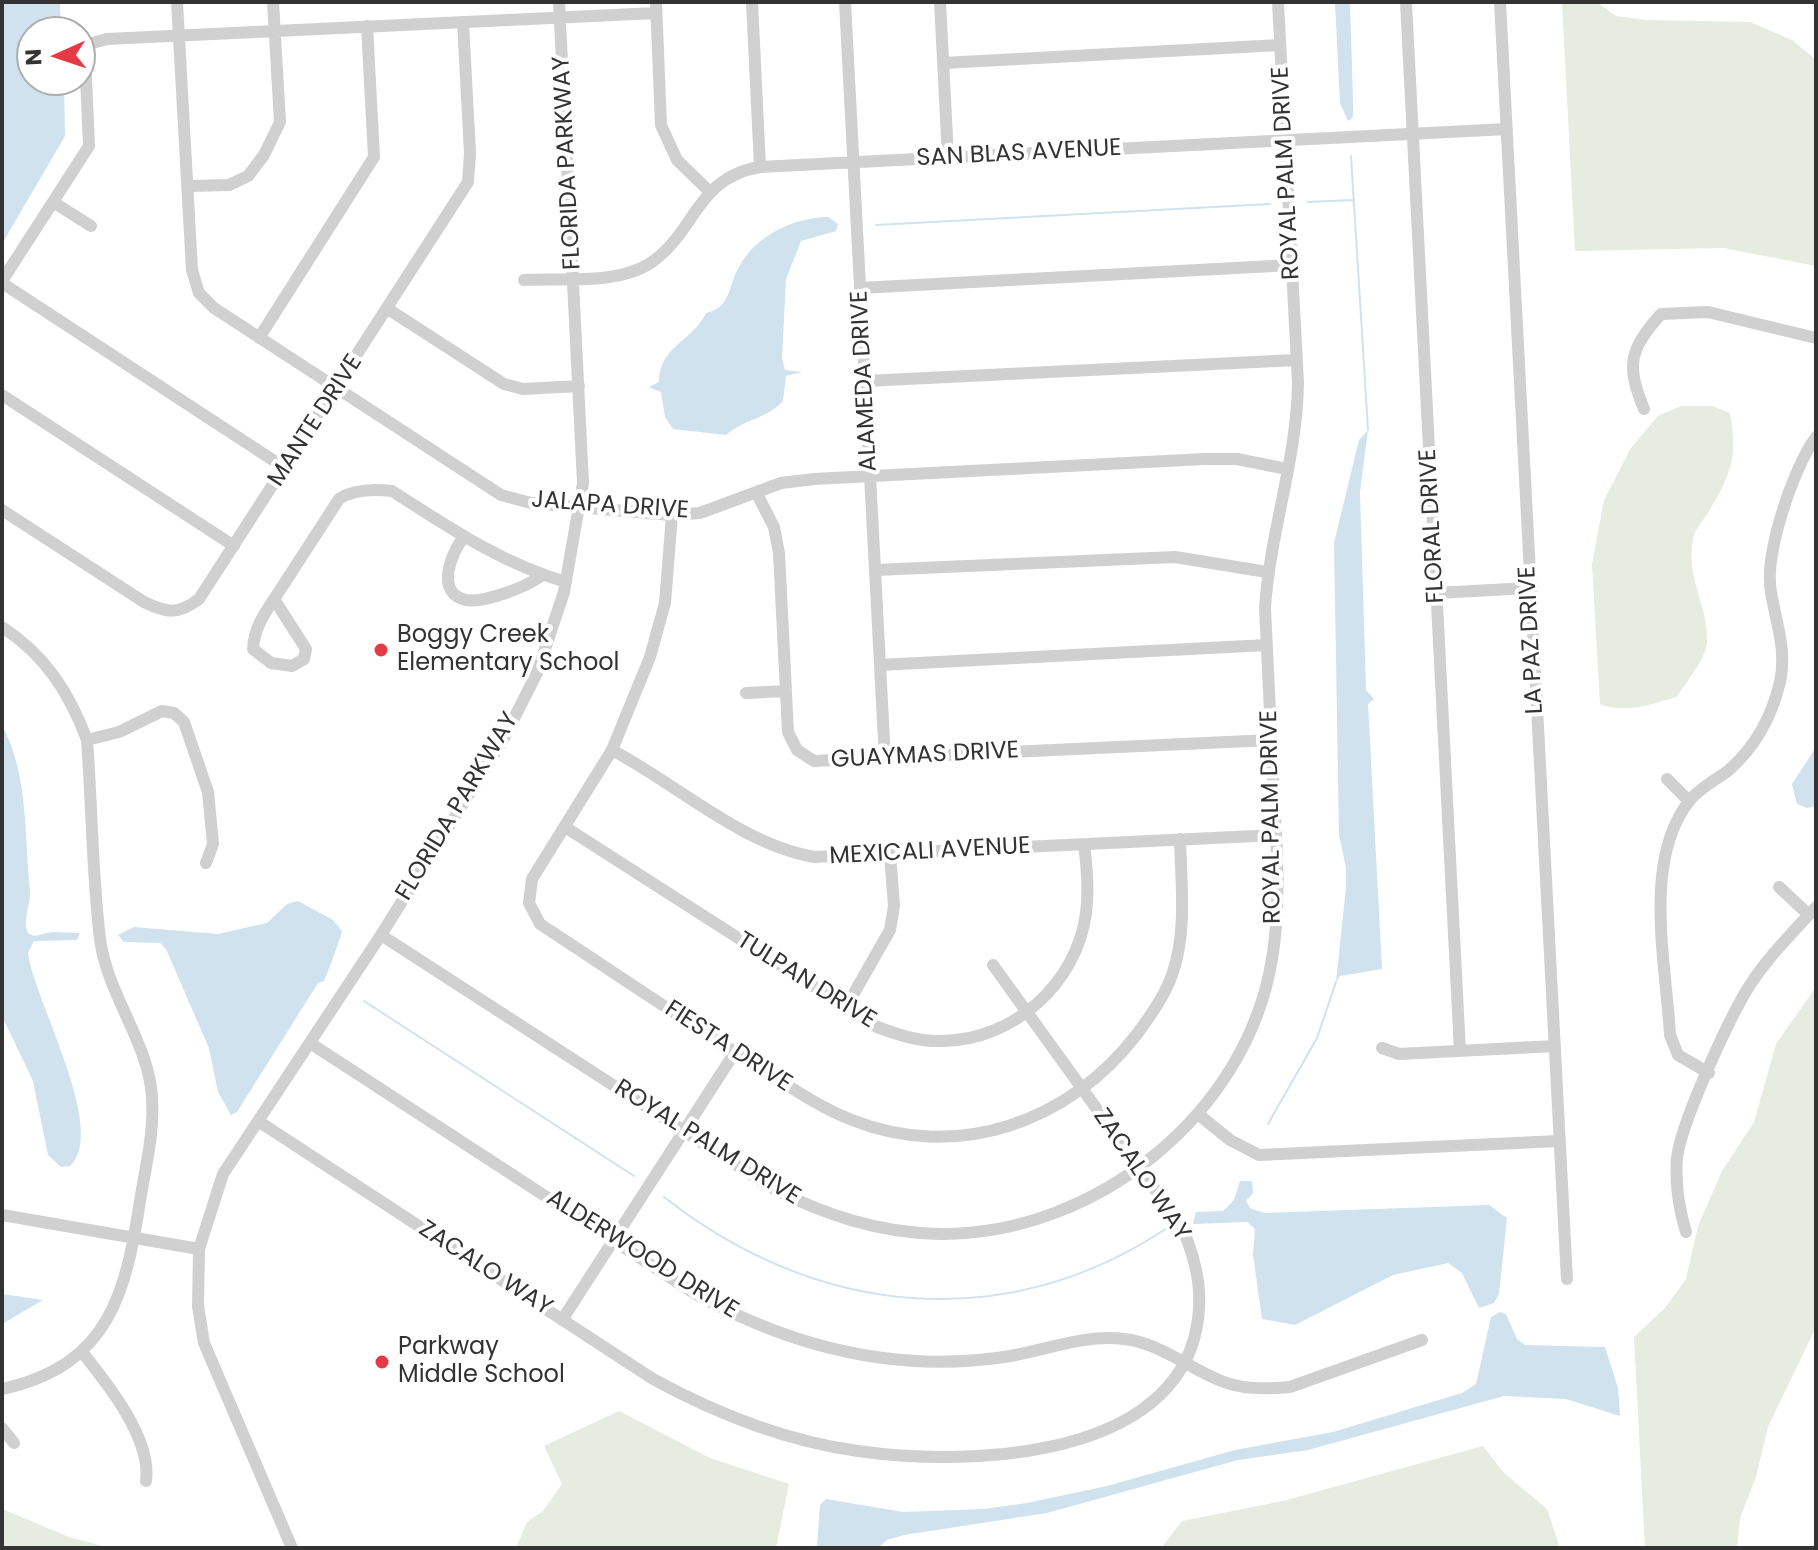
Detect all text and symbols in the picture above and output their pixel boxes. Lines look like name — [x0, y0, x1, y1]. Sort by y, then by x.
north arrow — [16, 16, 96, 96]
text: N — [18, 48, 49, 66]
street label: FLORIDA PARKWAY — [548, 55, 588, 271]
street label: ROYAL PALM DRIVE — [1267, 65, 1307, 281]
street label: SAN BLAS AVENUE — [916, 134, 1122, 174]
street label: ALAMEDA DRIVE — [846, 290, 884, 472]
street label: MANTE DRIVE — [263, 350, 369, 492]
street label: FLORAL DRIVE — [1415, 448, 1451, 604]
street label: JALAPA DRIVE — [530, 486, 690, 526]
street label: LA PAZ DRIVE — [1514, 565, 1550, 715]
place label: Boggy Creek Elementary School — [397, 622, 620, 678]
marker: Boggy Creek Elementary School — [372, 641, 390, 659]
street label: FLORIDA PARKWAY — [391, 708, 525, 906]
street label: ROYAL PALM DRIVE — [1256, 710, 1288, 924]
street label: GUAYMAS DRIVE — [830, 737, 1020, 775]
street label: MEXICALI AVENUE — [829, 832, 1031, 872]
street label: TULPAN DRIVE — [731, 927, 881, 1035]
street label: FIESTA DRIVE — [659, 995, 797, 1099]
street label: ROYAL PALM DRIVE — [609, 1074, 805, 1212]
street label: ZACALO WAY — [1086, 1103, 1196, 1247]
street label: ALDERWOOD DRIVE — [541, 1184, 743, 1326]
street label: ZACALO WAY — [413, 1215, 557, 1323]
place label: Parkway Middle School — [398, 1334, 565, 1390]
marker: Parkway Middle School — [373, 1353, 391, 1371]

